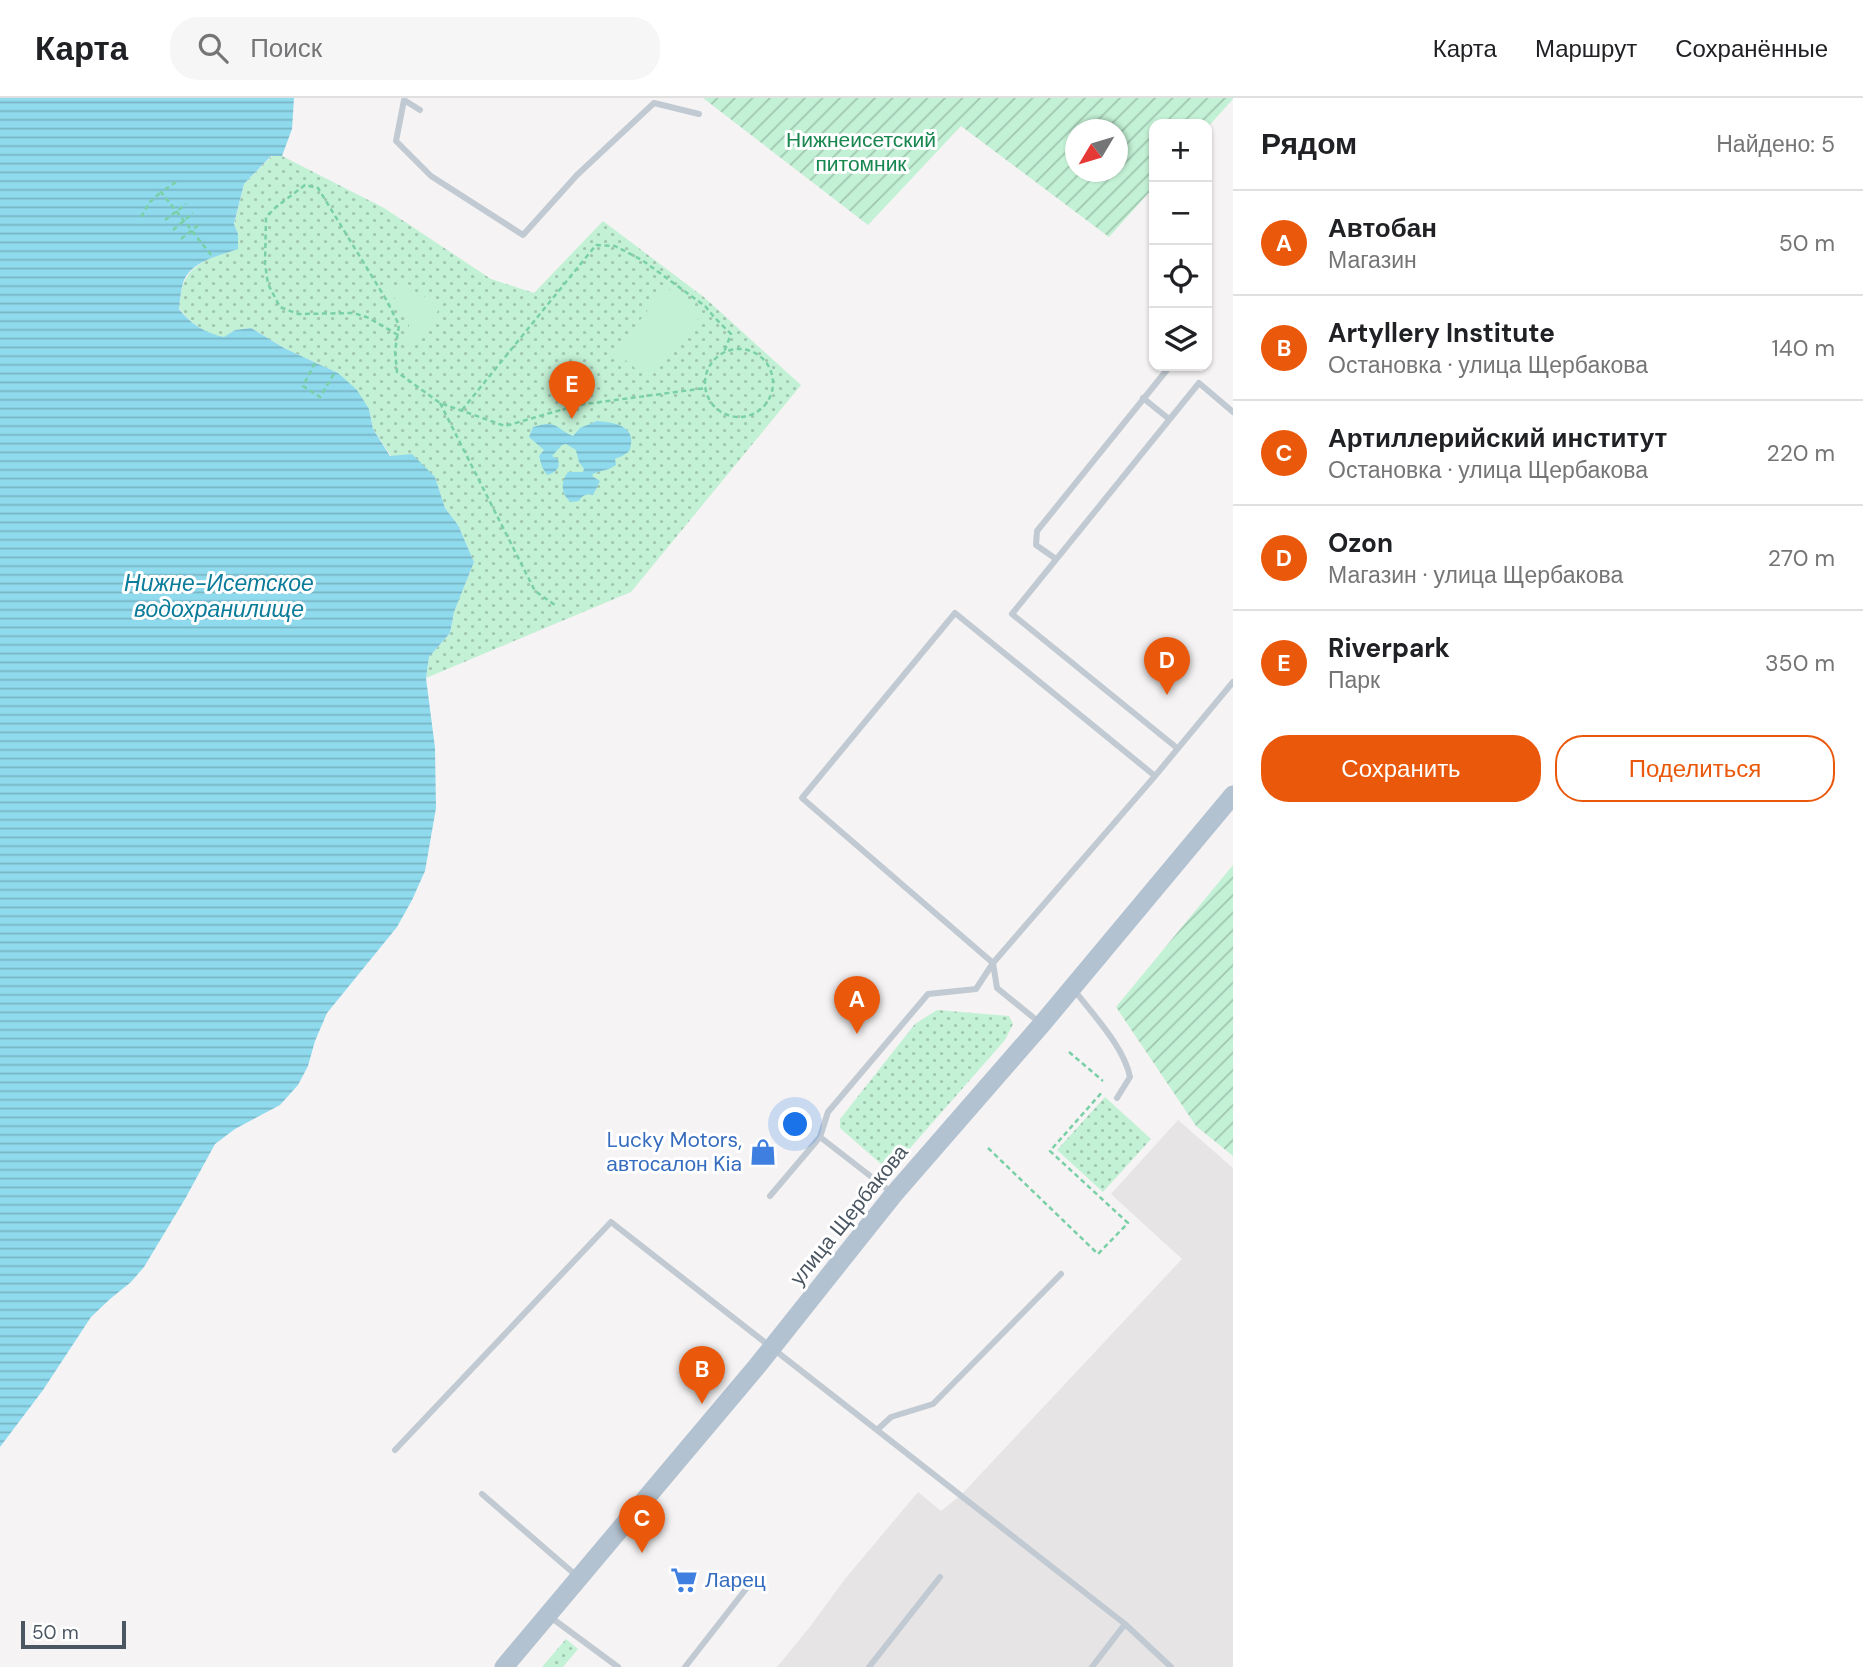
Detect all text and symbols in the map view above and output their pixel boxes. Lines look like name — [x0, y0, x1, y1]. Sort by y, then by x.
search box — [170, 17, 660, 80]
text: Карта — [35, 27, 128, 70]
icon: search — [194, 29, 232, 67]
text: Поиск — [250, 31, 322, 65]
text: Карта — [1433, 33, 1497, 64]
text: Маршрут — [1535, 33, 1637, 64]
text: Сохранённые — [1675, 33, 1828, 64]
north arrow — [1065, 119, 1128, 182]
map controls — [1149, 119, 1212, 371]
button: + — [1149, 119, 1212, 182]
text: Рядом — [1261, 124, 1357, 163]
park label: Нижнеисетский питомник — [786, 126, 936, 178]
text: Найдено: 5 — [1716, 129, 1835, 159]
button: − — [1149, 182, 1212, 245]
text: Автобан — [1328, 211, 1437, 245]
text: A — [1276, 228, 1292, 258]
text: 50 m — [1779, 228, 1835, 258]
button: locate — [1149, 245, 1212, 308]
text: Магазин — [1328, 245, 1417, 275]
button: layers — [1149, 308, 1212, 371]
text: Artyllery Institute — [1328, 316, 1555, 350]
text: B — [1277, 333, 1291, 363]
text: 140 m — [1772, 333, 1835, 363]
text: Остановка · улица Щербакова — [1328, 350, 1648, 380]
pin: E — [549, 361, 595, 419]
text: Артиллерийский институт — [1328, 421, 1667, 455]
text: C — [1276, 438, 1292, 468]
text: 220 m — [1766, 438, 1835, 468]
text: Остановка · улица Щербакова — [1328, 455, 1648, 485]
text: Ozon — [1328, 526, 1393, 560]
text: D — [1276, 543, 1292, 573]
text: 270 m — [1768, 543, 1835, 573]
text: Магазин · улица Щербакова — [1328, 560, 1623, 590]
water label: Нижне-Исетское водохранилище — [124, 568, 314, 624]
text: Riverpark — [1328, 631, 1450, 665]
pin: D — [1144, 637, 1190, 695]
text: E — [1277, 648, 1291, 678]
text: 350 m — [1765, 648, 1835, 678]
text: Парк — [1328, 665, 1380, 695]
button: Сохранить — [1261, 735, 1541, 802]
button: Поделиться — [1555, 735, 1835, 802]
pin: A — [834, 976, 880, 1034]
your location — [778, 1107, 812, 1141]
place label: Lucky Motors, автосалон Kia — [606, 1126, 742, 1178]
shop icon: Lucky Motors, автосалон Kia — [748, 1137, 778, 1167]
street label: улица Щербакова — [784, 1139, 915, 1291]
pin: B — [679, 1346, 725, 1404]
pin: C — [619, 1495, 665, 1553]
supermarket icon: Ларец — [669, 1565, 699, 1595]
place label: Ларец — [705, 1566, 766, 1594]
scale bar — [21, 1618, 126, 1650]
text: 50 m — [32, 1620, 79, 1645]

